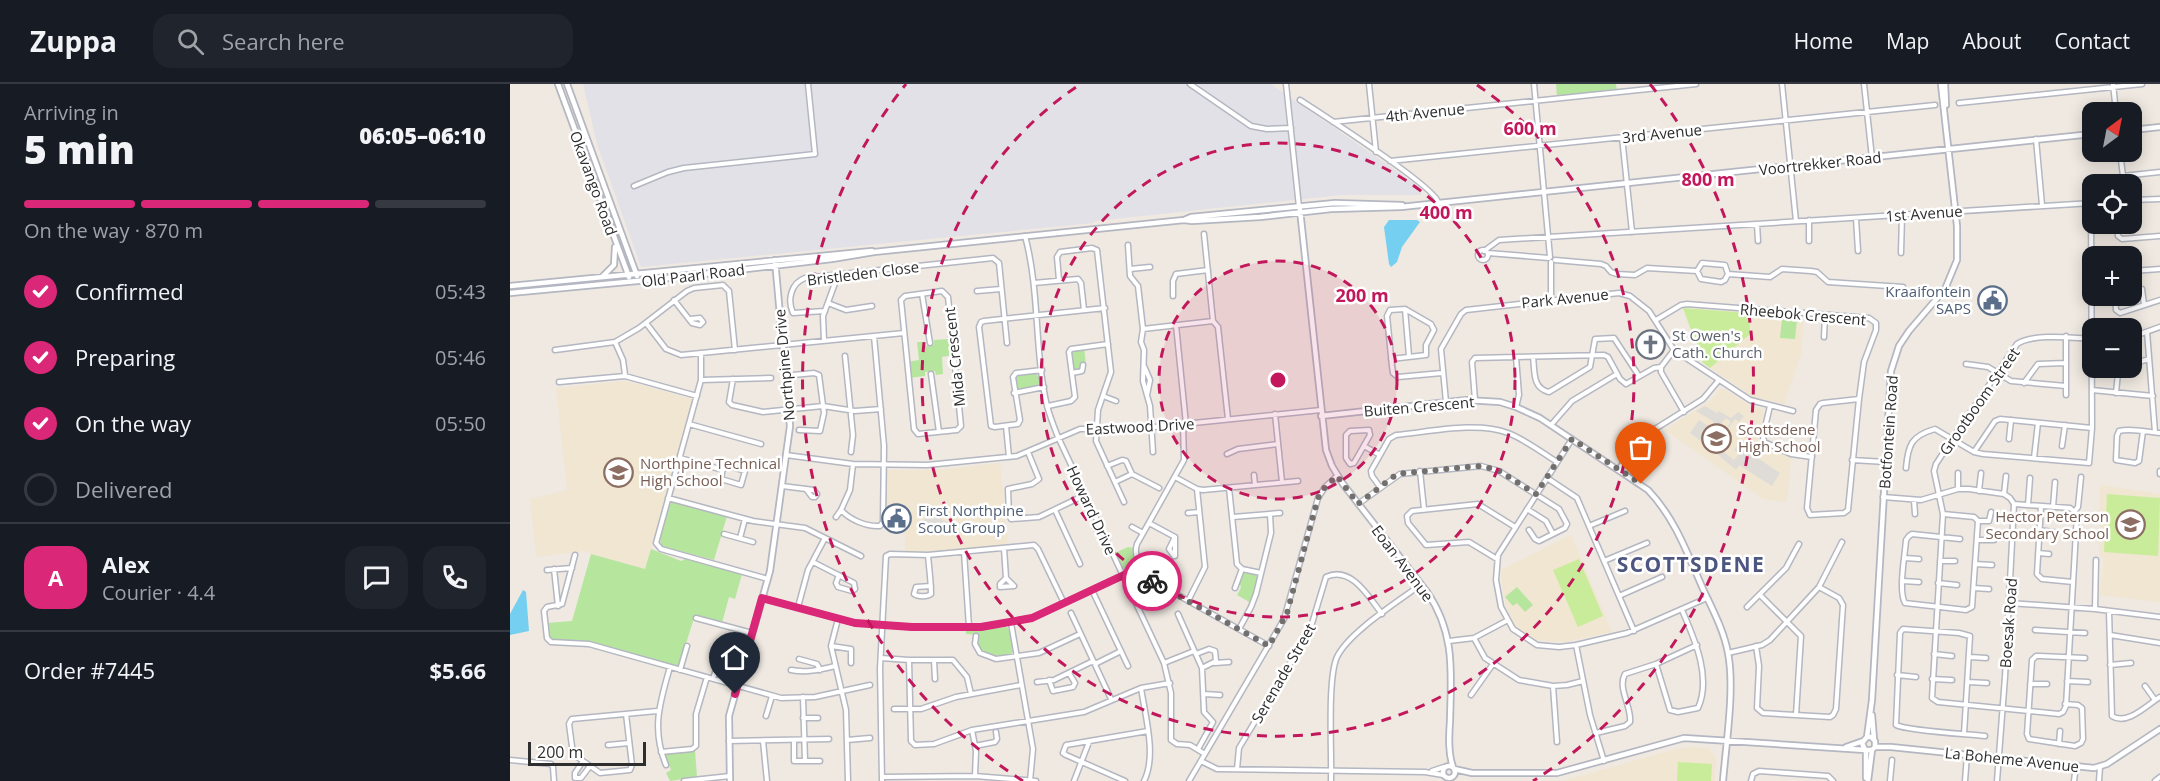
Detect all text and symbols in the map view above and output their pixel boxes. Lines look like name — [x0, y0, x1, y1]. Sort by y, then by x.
search box — [153, 14, 573, 68]
text: Zuppa — [30, 22, 117, 60]
icon: search — [174, 25, 207, 58]
text: Search here — [222, 26, 345, 56]
text: Home — [1794, 27, 1853, 55]
text: Map — [1886, 27, 1929, 55]
text: About — [1962, 27, 2022, 55]
text: Contact — [2055, 27, 2130, 55]
street label: 4th Avenue — [1385, 98, 1465, 126]
text: Arriving in — [24, 99, 119, 126]
north arrow — [2082, 102, 2142, 162]
map controls — [2082, 102, 2142, 378]
text: 600 m — [1503, 116, 1557, 140]
street label: 3rd Avenue — [1621, 119, 1703, 147]
text: 06:05–06:10 — [359, 120, 486, 150]
text: 5 min — [24, 122, 135, 175]
street label: Okavango Road — [566, 128, 622, 238]
street label: Voortrekker Road — [1758, 147, 1882, 179]
text: 800 m — [1681, 167, 1735, 191]
button: locate — [2082, 174, 2142, 234]
text: 400 m — [1419, 200, 1473, 224]
street label: 1st Avenue — [1885, 200, 1963, 226]
text: On the way · 870 m — [24, 217, 203, 244]
button: + — [2082, 246, 2142, 306]
street label: Bristleden Close — [806, 256, 920, 290]
street label: Old Paarl Road — [640, 259, 746, 291]
icon: check — [24, 275, 57, 308]
text: Confirmed — [75, 276, 184, 306]
text: 05:43 — [435, 278, 486, 305]
place label: Kraaifontein SAPS — [1885, 281, 1971, 318]
text: 200 m — [1335, 283, 1389, 307]
street label: Park Avenue — [1520, 283, 1610, 313]
public building icon: Kraaifontein SAPS — [1976, 284, 2008, 316]
street label: Rheebok Crescent — [1739, 299, 1867, 329]
street label: Mida Crescent — [939, 306, 969, 408]
street label: Northpine Drive — [769, 308, 799, 422]
button: − — [2082, 318, 2142, 378]
place label: St Owen's Cath. Church — [1672, 325, 1763, 362]
church icon: St Owen's Cath. Church — [1635, 328, 1667, 360]
icon: check — [24, 341, 57, 374]
text: Preparing — [75, 342, 175, 372]
street label: Grootboom Street — [1934, 343, 2024, 459]
text: 05:46 — [435, 344, 486, 371]
centre of rings — [1268, 370, 1288, 390]
street label: Botfontein Road — [1874, 375, 1902, 489]
street label: Buiten Crescent — [1363, 391, 1475, 421]
icon: check — [24, 407, 57, 440]
text: On the way — [75, 408, 191, 438]
text: 05:50 — [435, 410, 486, 437]
street label: Eastwood Drive — [1085, 413, 1195, 439]
place label: Scottsdene High School — [1738, 419, 1821, 456]
pin — [1615, 422, 1666, 484]
school or university icon: Scottsdene High School — [1701, 422, 1733, 454]
icon: bag — [1624, 431, 1657, 464]
place label: Northpine Technical High School — [640, 453, 781, 490]
school or university icon: Northpine Technical High School — [603, 456, 635, 488]
street label: Howard Drive — [1063, 462, 1121, 558]
text: Delivered — [75, 474, 173, 504]
place label: First Northpine Scout Group — [918, 500, 1024, 537]
public building icon: First Northpine Scout Group — [881, 503, 913, 535]
place label: Hector Peterson Secondary School — [1985, 506, 2109, 543]
school or university icon: Hector Peterson Secondary School — [2114, 509, 2146, 541]
street label: Eoan Avenue — [1368, 521, 1438, 605]
button: chat — [345, 546, 408, 609]
button: phone — [423, 546, 486, 609]
text: Alex — [102, 549, 150, 579]
district label: SCOTTSDENE — [1617, 550, 1765, 578]
courier — [1122, 551, 1182, 611]
text: A — [48, 562, 63, 592]
icon: bike — [1136, 565, 1169, 598]
street label: Boesak Road — [1995, 577, 2021, 669]
text: Courier · 4.4 — [102, 579, 215, 606]
street label: Serenade Street — [1246, 619, 1320, 727]
pin — [709, 632, 760, 694]
icon: home — [718, 641, 751, 674]
text: Order #7445 — [24, 655, 155, 685]
text: $5.66 — [429, 655, 486, 685]
scale bar — [528, 739, 646, 766]
text: 200 m — [537, 741, 583, 763]
street label: La Boheme Avenue — [1944, 742, 2080, 776]

